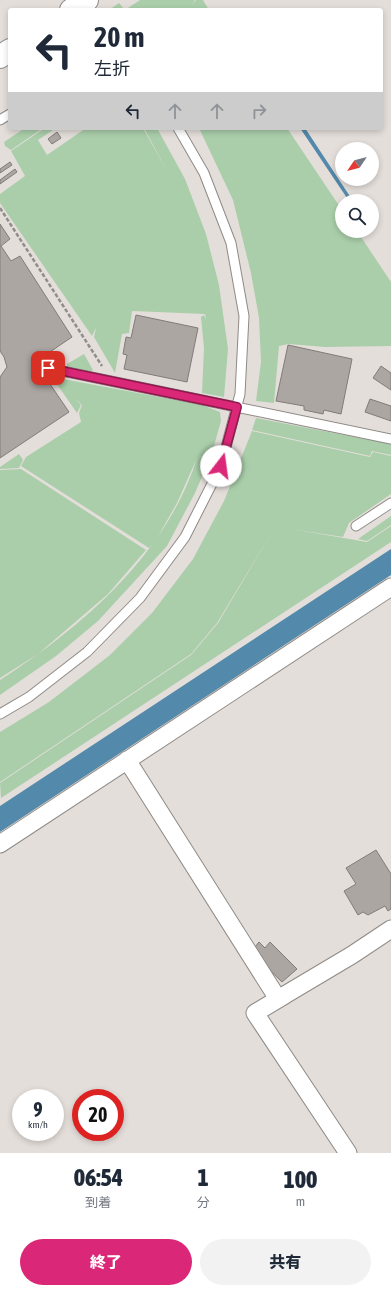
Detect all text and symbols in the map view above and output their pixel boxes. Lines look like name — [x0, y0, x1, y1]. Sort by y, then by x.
text: 20 m — [94, 21, 144, 53]
icon: left — [28, 24, 80, 76]
text: 左折 — [94, 58, 130, 79]
icon: left — [122, 100, 144, 122]
icon: ahead — [164, 100, 186, 122]
icon: ahead — [206, 100, 228, 122]
icon: right — [248, 100, 270, 122]
north arrow — [335, 142, 379, 186]
map controls — [335, 142, 379, 238]
button: search — [335, 194, 379, 238]
pin — [31, 351, 65, 385]
icon: arrive — [37, 357, 59, 379]
position arrow — [200, 445, 242, 487]
speed limit sign: 20 — [72, 1089, 124, 1141]
text: 9 — [33, 1098, 43, 1121]
text: km/h — [28, 1119, 48, 1130]
text: 06:54 — [74, 1164, 123, 1191]
text: 1 — [198, 1164, 209, 1191]
text: 100 — [283, 1166, 317, 1193]
text: m — [296, 1194, 305, 1209]
text: 到着 — [85, 1195, 111, 1210]
text: 分 — [197, 1195, 210, 1210]
button: 終了 — [20, 1239, 192, 1285]
button: 共有 — [200, 1239, 371, 1285]

